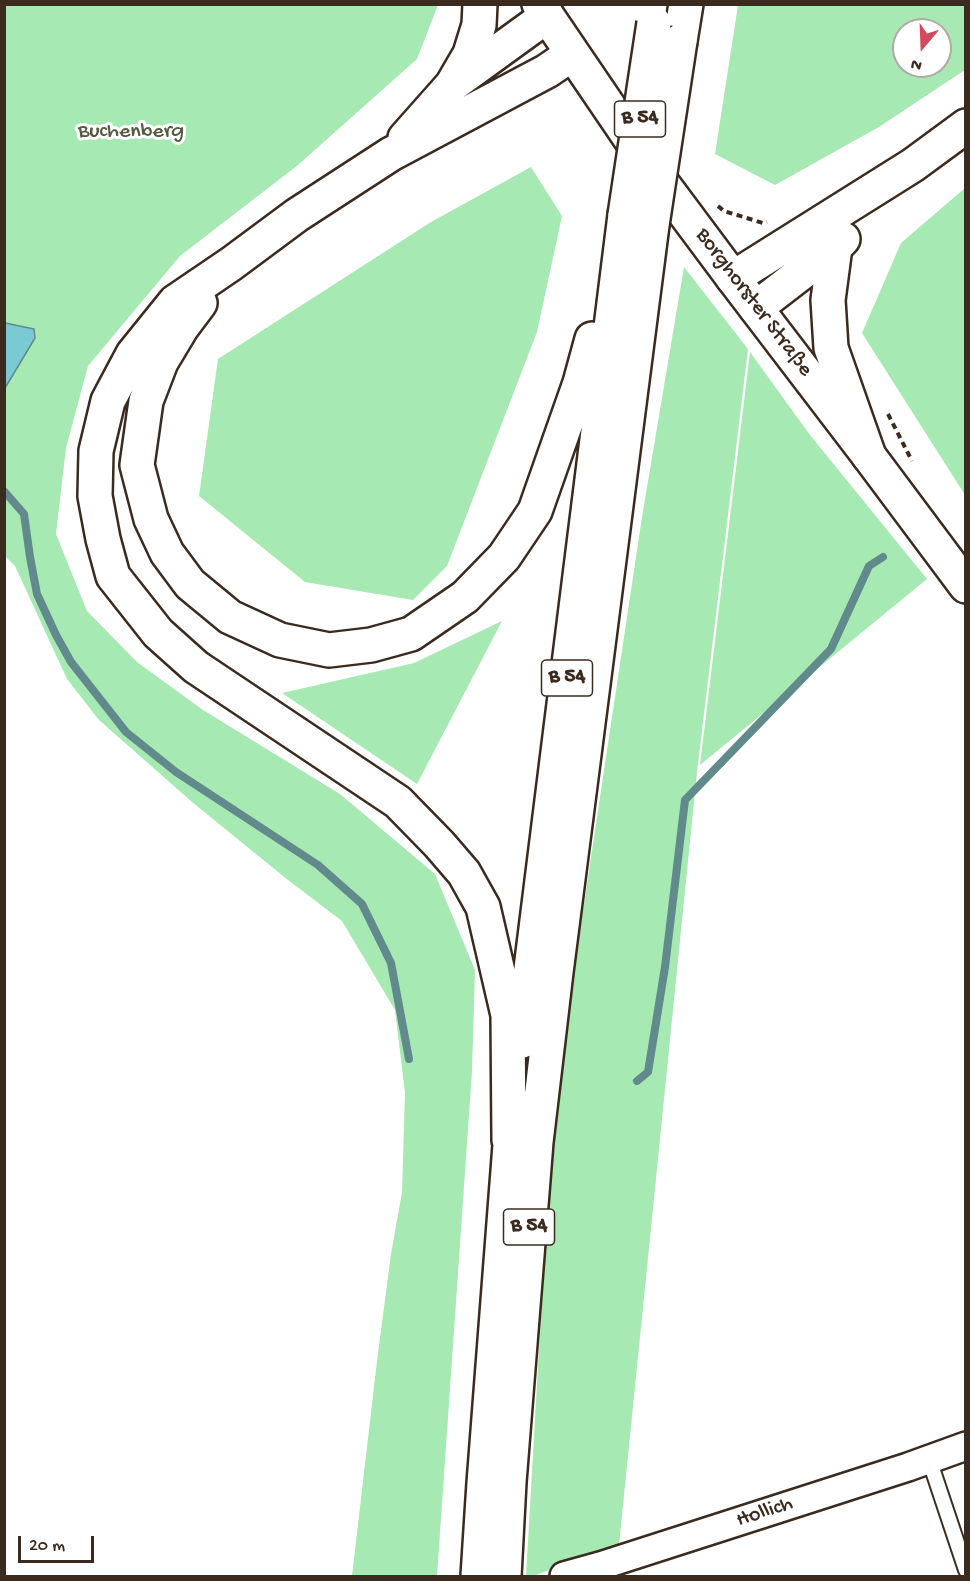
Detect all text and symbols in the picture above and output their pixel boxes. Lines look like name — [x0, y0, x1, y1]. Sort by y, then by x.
north arrow — [892, 18, 952, 78]
text: N — [909, 53, 925, 74]
road number: B 54 — [614, 101, 666, 137]
park label: Buchenberg — [78, 120, 184, 146]
street label: Borghorster Straße — [688, 223, 818, 383]
road number: B 54 — [542, 660, 592, 696]
road number: B 54 — [504, 1209, 554, 1245]
street label: Hollich — [733, 1492, 797, 1534]
scale bar — [21, 1524, 98, 1562]
text: 20 m — [29, 1536, 65, 1557]

